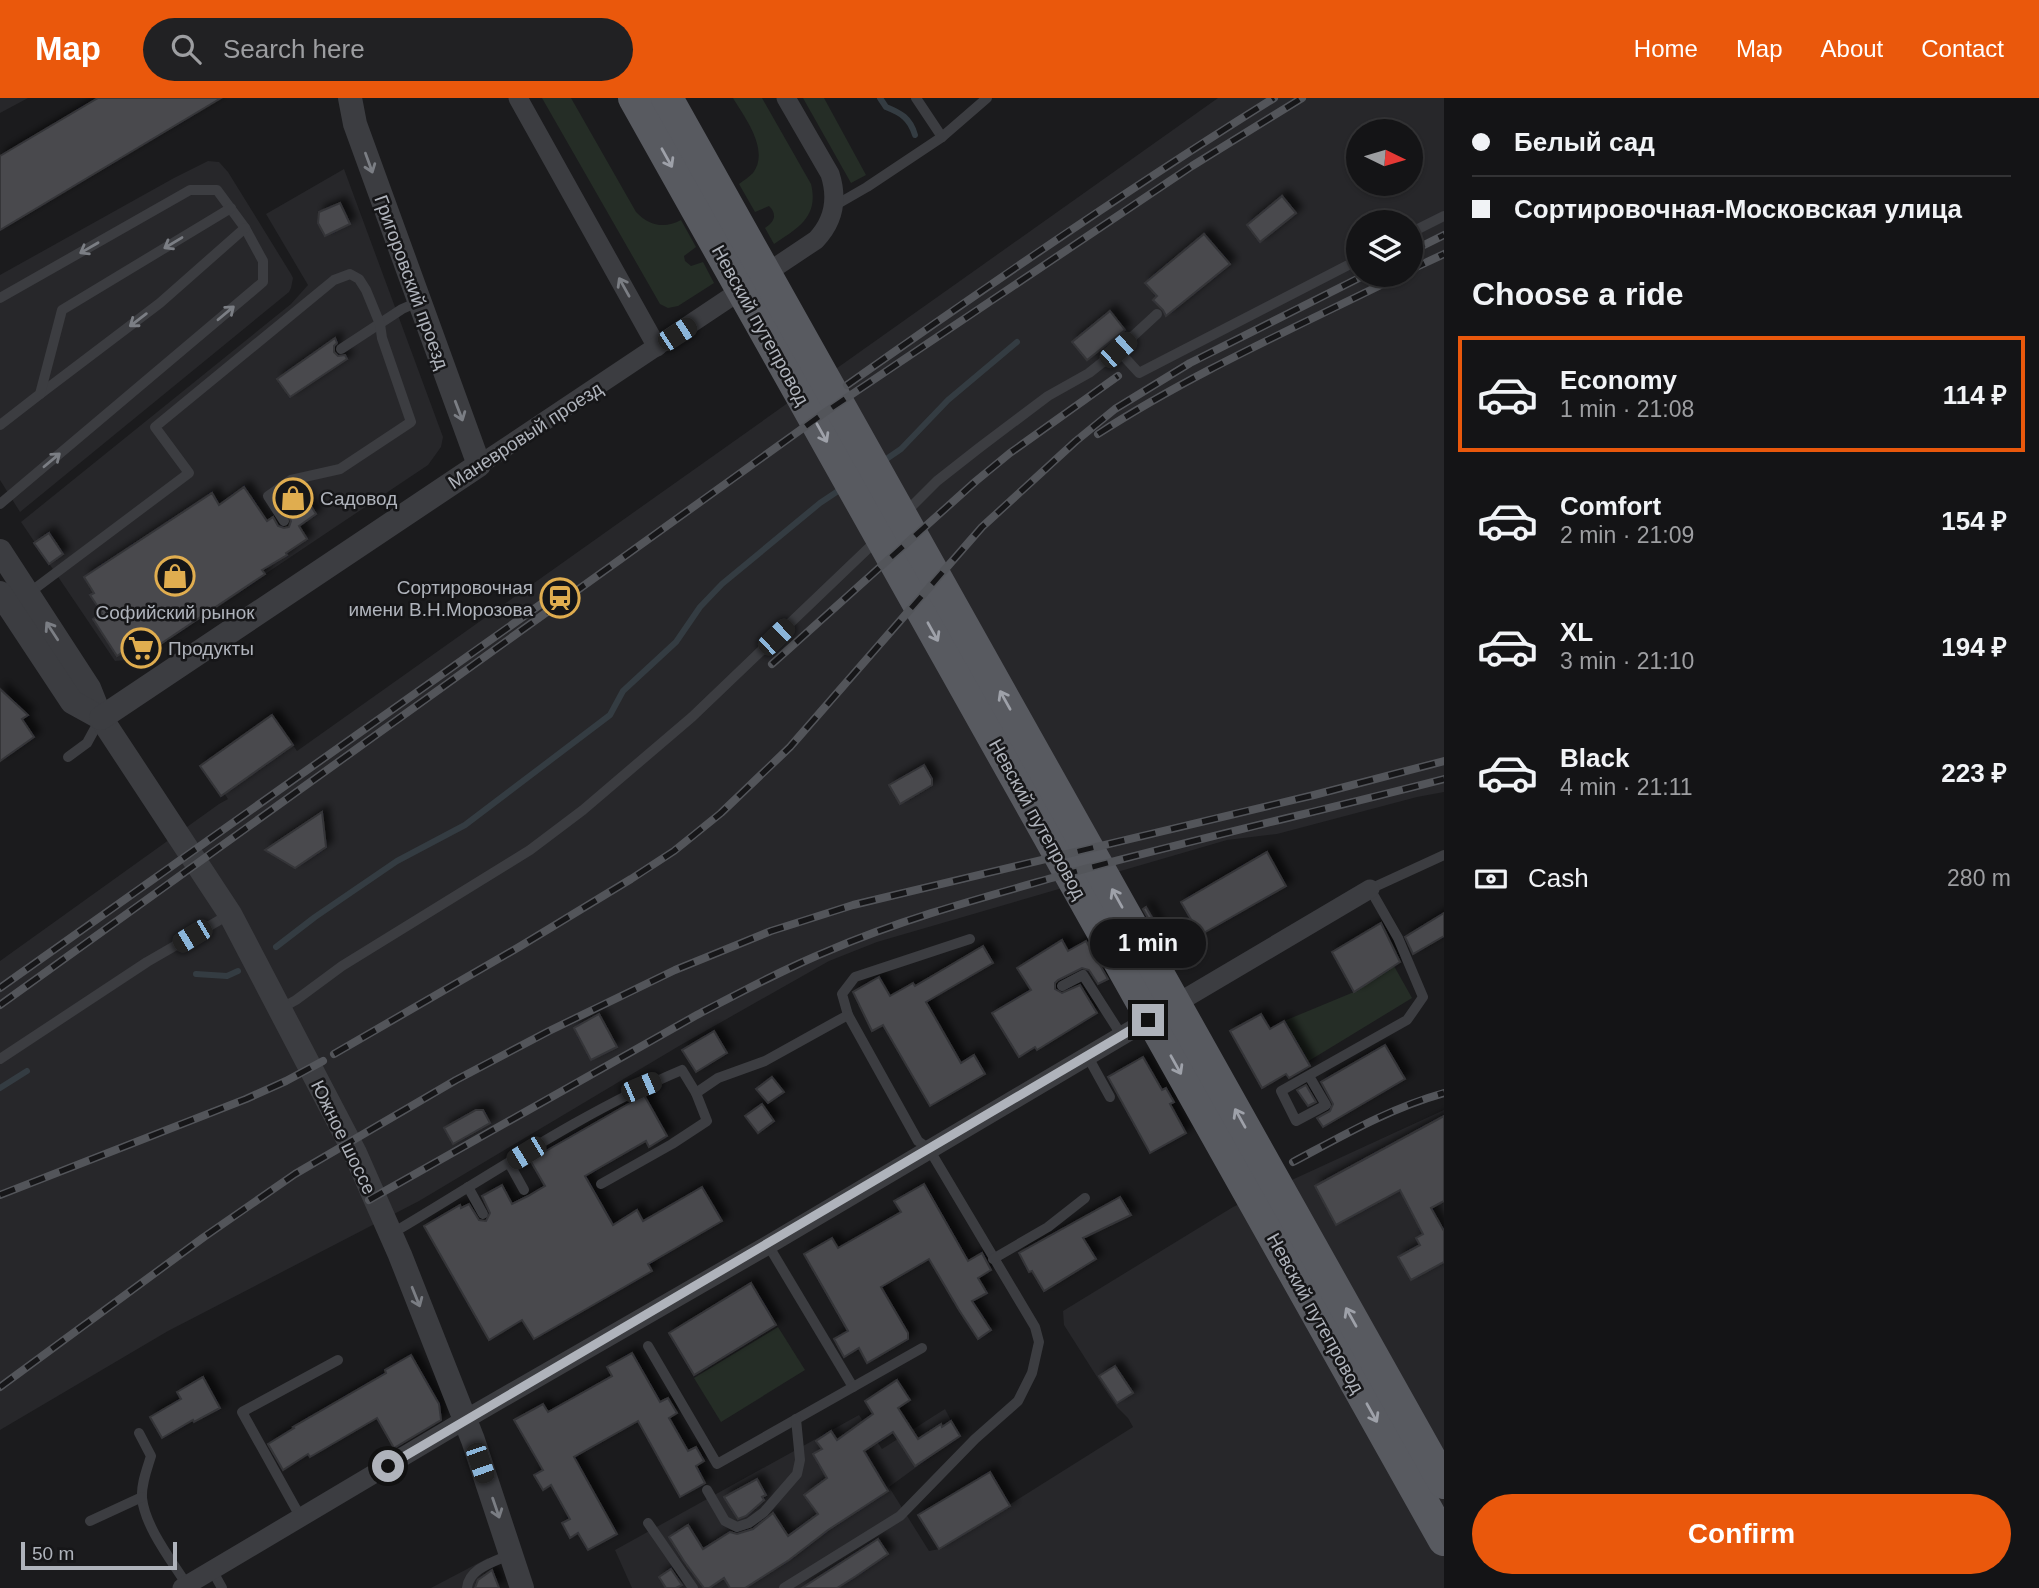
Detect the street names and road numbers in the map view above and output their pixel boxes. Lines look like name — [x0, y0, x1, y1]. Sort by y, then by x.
street label: Григоровский проезд — [370, 192, 453, 372]
street label: Невский путепровод — [708, 241, 813, 409]
street label: Маневровый проезд — [444, 378, 606, 493]
street label: Невский путепровод — [985, 735, 1090, 903]
street label: Южное шоссе — [307, 1077, 380, 1198]
street label: Невский путепровод — [1263, 1229, 1368, 1397]

